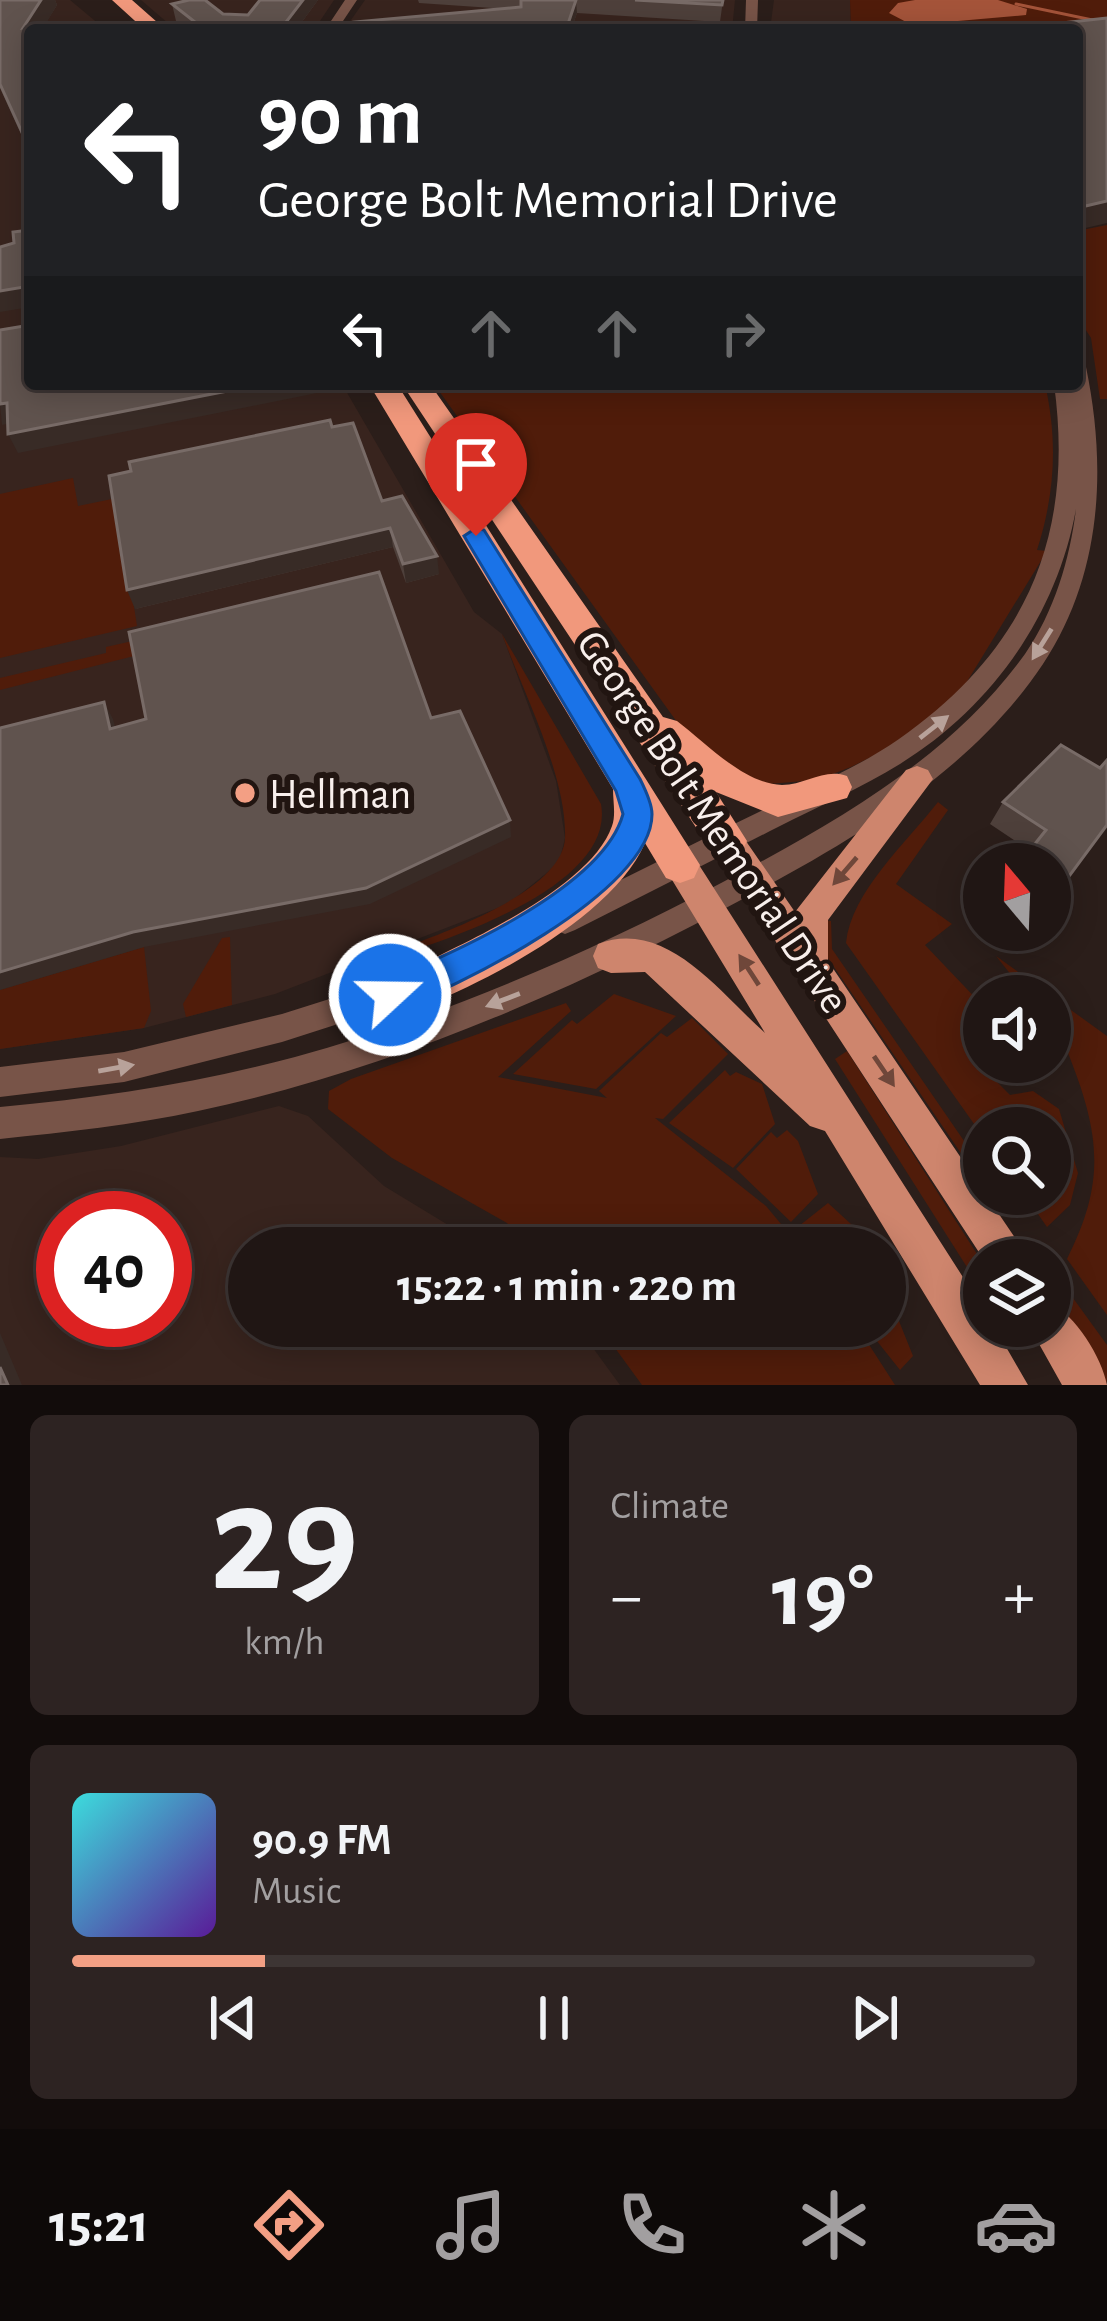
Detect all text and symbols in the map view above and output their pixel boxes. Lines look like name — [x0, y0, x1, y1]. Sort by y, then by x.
icon: left — [60, 72, 216, 228]
text: 90 m — [258, 76, 423, 160]
text: George Bolt Memorial Drive — [258, 174, 838, 228]
icon: left — [332, 300, 398, 366]
icon: ahead — [458, 300, 524, 366]
icon: ahead — [584, 300, 650, 366]
icon: right — [710, 300, 776, 366]
pin — [425, 413, 527, 536]
icon: arrive — [443, 431, 509, 497]
street label: George Bolt Memorial Drive — [569, 623, 856, 1021]
one-way arrow — [1032, 627, 1053, 661]
one-way arrow — [918, 715, 949, 740]
place label: Hellman — [269, 774, 411, 816]
marker: Hellman — [232, 780, 258, 806]
north arrow — [963, 843, 1071, 951]
map controls — [963, 843, 1071, 1347]
one-way arrow — [832, 856, 858, 886]
position arrow — [327, 932, 453, 1058]
one-way arrow — [738, 954, 760, 987]
button: sound — [963, 975, 1071, 1083]
one-way arrow — [484, 991, 520, 1010]
one-way arrow — [872, 1054, 894, 1087]
one-way arrow — [98, 1058, 135, 1077]
button: search — [963, 1107, 1071, 1215]
speed limit sign: 40 — [36, 1191, 192, 1347]
button: layers — [963, 1239, 1071, 1347]
text: 15:22 · 1 min · 220 m — [397, 1264, 737, 1309]
text: 29 — [210, 1463, 359, 1619]
text: Climate — [611, 1487, 729, 1526]
text: 19° — [772, 1552, 874, 1642]
text: − — [611, 1564, 642, 1630]
text: + — [1003, 1564, 1035, 1630]
text: km/h — [244, 1623, 324, 1662]
text: 90.9 FM — [252, 1818, 392, 1863]
text: Music — [252, 1872, 341, 1911]
icon: previous — [200, 1985, 266, 2051]
icon: pause — [521, 1985, 587, 2051]
icon: next — [842, 1985, 908, 2051]
icon: directions — [247, 2183, 331, 2267]
icon: music — [429, 2183, 513, 2267]
icon: phone — [610, 2183, 694, 2267]
icon: climate — [792, 2183, 876, 2267]
icon: car — [974, 2183, 1058, 2267]
text: 15:21 — [49, 2198, 149, 2252]

